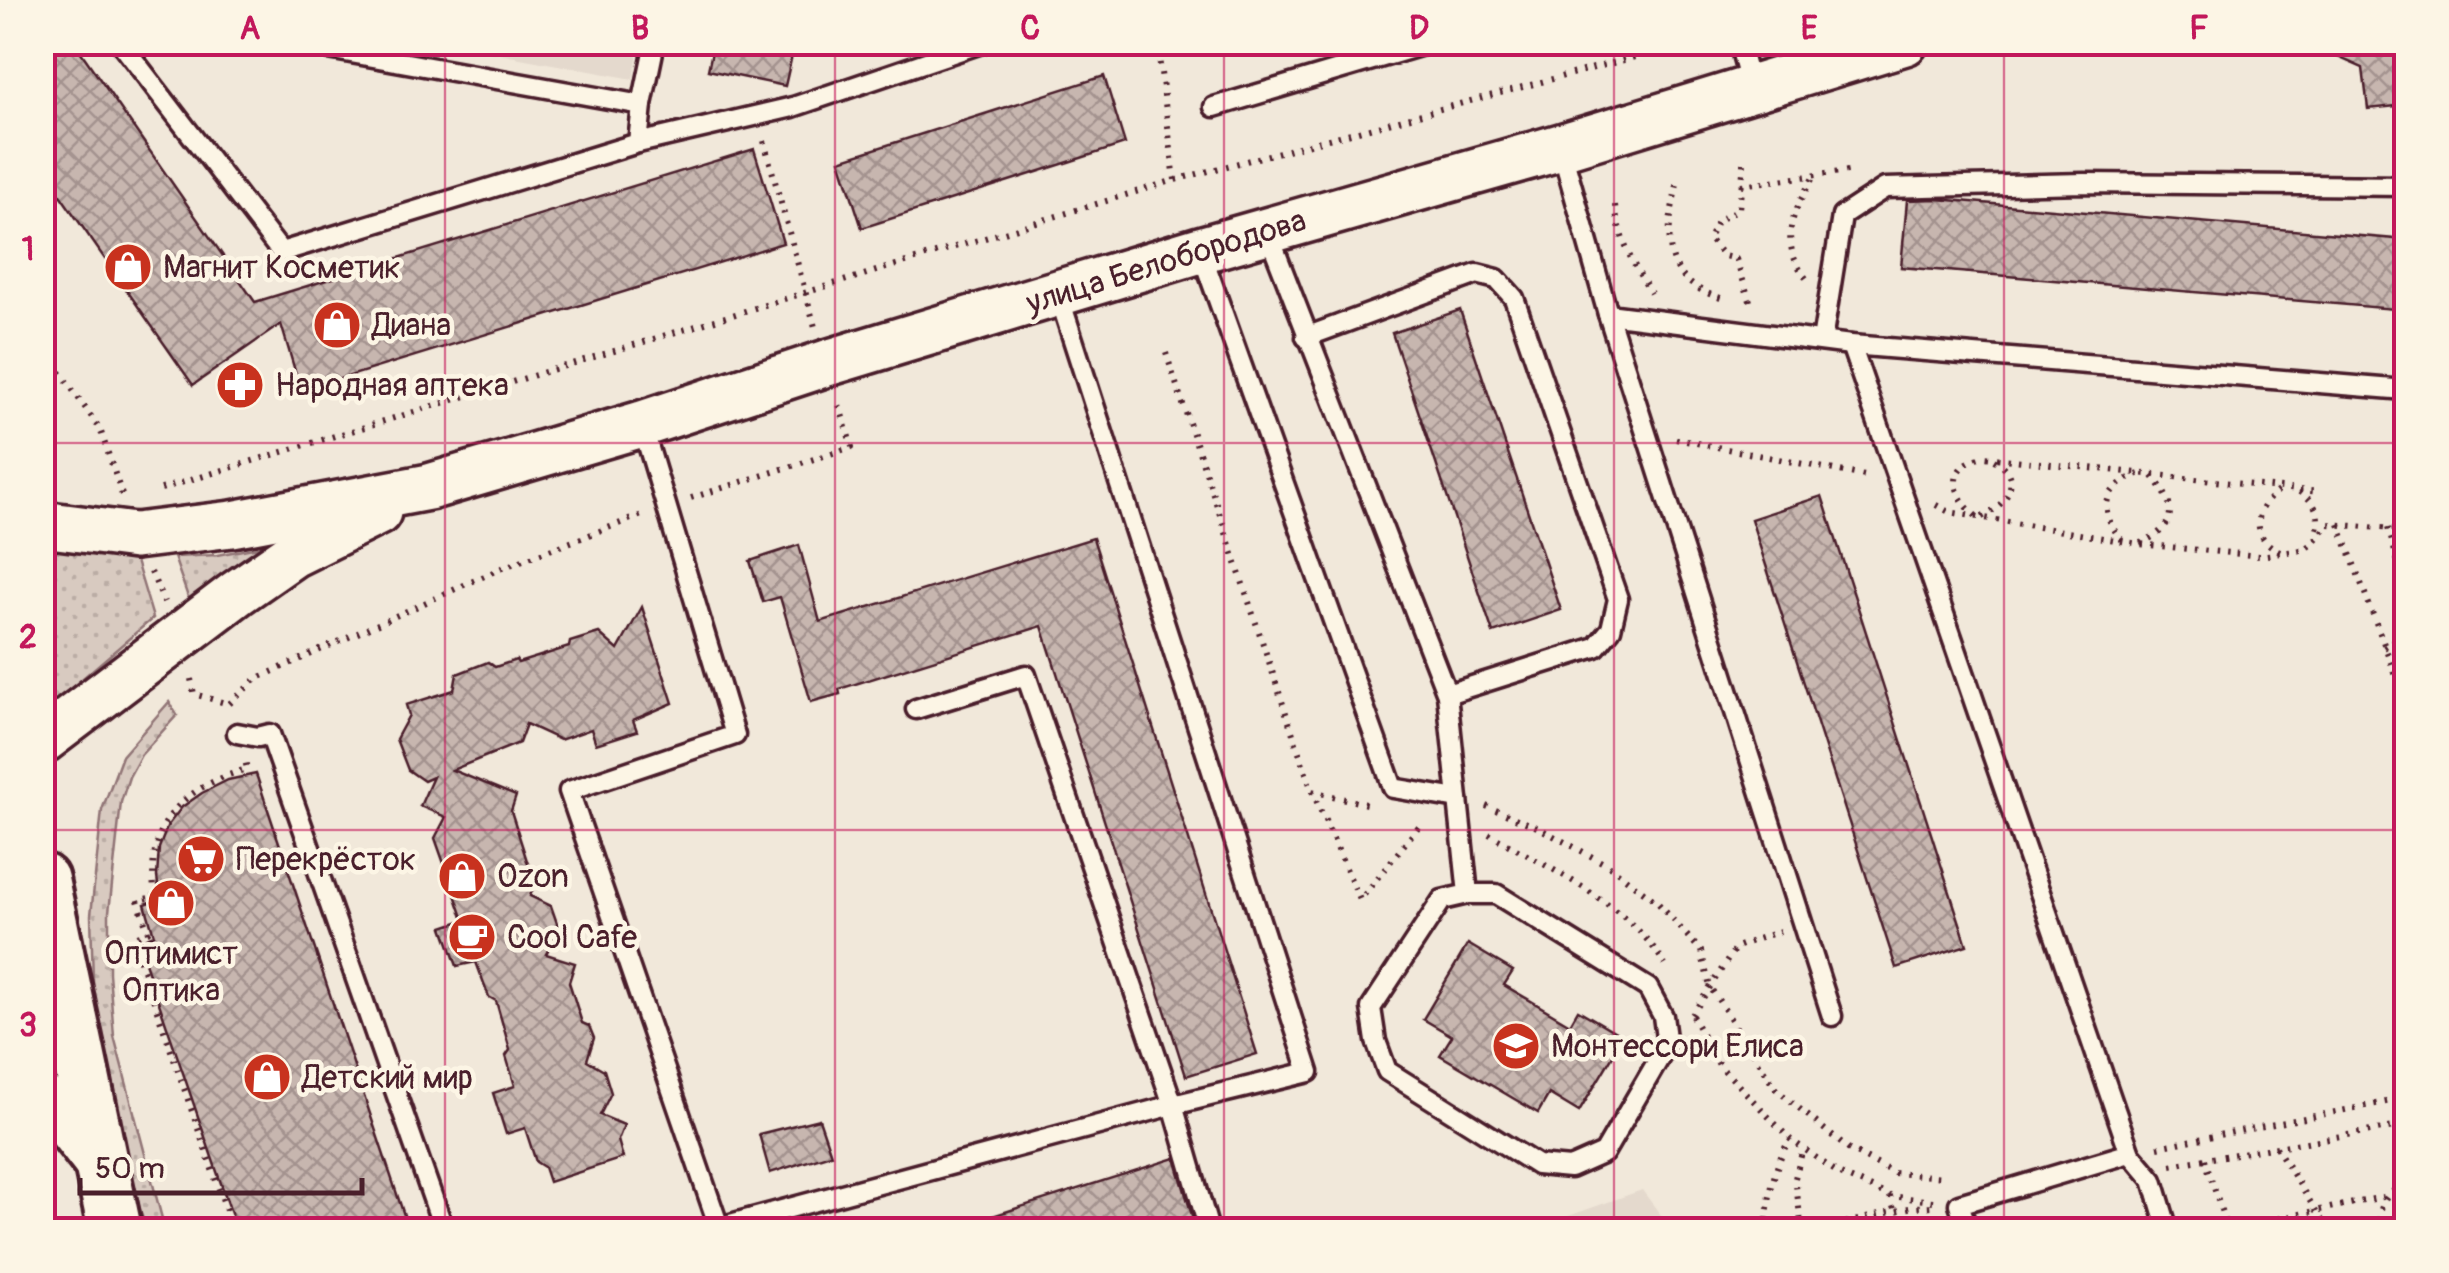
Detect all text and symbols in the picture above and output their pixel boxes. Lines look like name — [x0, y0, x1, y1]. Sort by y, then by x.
text: A — [240, 9, 261, 49]
text: B — [631, 9, 649, 49]
text: C — [1020, 9, 1040, 49]
text: D — [1409, 9, 1429, 49]
text: E — [1801, 9, 1818, 49]
text: F — [2189, 9, 2209, 49]
street label: улица Белобородова — [1021, 200, 1311, 324]
text: 1 — [22, 230, 34, 270]
shop icon: Магнит Косметик — [102, 241, 154, 293]
place label: Магнит Косметик — [163, 248, 401, 288]
shop icon: Диана — [311, 299, 363, 351]
place label: Диана — [371, 306, 451, 346]
pharmacy icon: Народная аптека — [214, 359, 266, 411]
place label: Народная аптека — [275, 366, 509, 406]
text: 2 — [19, 618, 37, 658]
supermarket icon: Перекрёсток — [175, 833, 227, 885]
place label: Перекрёсток — [236, 840, 416, 880]
shop icon: Ozon — [436, 850, 488, 902]
place label: Ozon — [497, 857, 569, 897]
shop icon: Оптимист Оптика — [145, 877, 197, 929]
cafe icon: Cool Cafe — [446, 911, 498, 963]
place label: Cool Cafe — [507, 918, 637, 958]
place label: Оптимист Оптика — [104, 934, 238, 1011]
text: 3 — [19, 1006, 37, 1046]
school or university icon: Монтессори Елиса — [1490, 1020, 1542, 1072]
place label: Монтессори Елиса — [1551, 1027, 1804, 1067]
shop icon: Детский мир — [241, 1051, 293, 1103]
place label: Детский мир — [301, 1058, 473, 1098]
scale bar — [80, 1133, 362, 1195]
text: 50 m — [95, 1150, 165, 1187]

